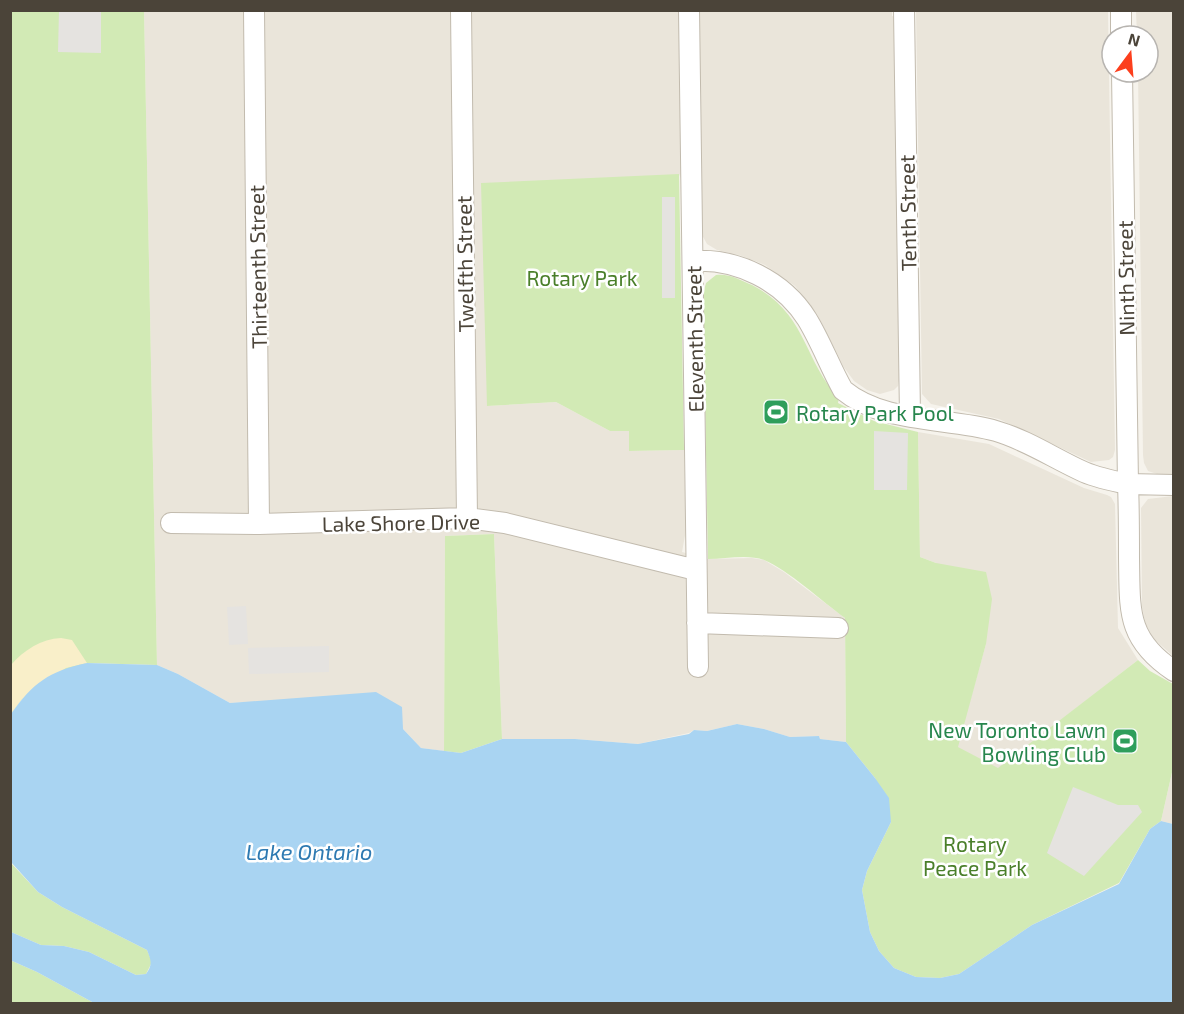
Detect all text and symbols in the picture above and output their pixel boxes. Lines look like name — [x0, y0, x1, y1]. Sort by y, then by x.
north arrow — [1100, 24, 1160, 84]
text: N — [1126, 28, 1142, 50]
street label: Tenth Street — [893, 155, 921, 271]
street label: Thirteenth Street — [243, 185, 271, 349]
street label: Twelfth Street — [450, 195, 478, 333]
street label: Ninth Street — [1111, 220, 1139, 336]
park label: Rotary Park — [526, 265, 638, 290]
street label: Eleventh Street — [680, 265, 708, 413]
sports icon: Rotary Park Pool — [761, 397, 791, 427]
place label: Rotary Park Pool — [796, 400, 955, 425]
street label: Lake Shore Drive — [322, 508, 480, 536]
place label: New Toronto Lawn Bowling Club — [928, 717, 1106, 766]
sports icon: New Toronto Lawn Bowling Club — [1110, 726, 1140, 756]
park label: Rotary Peace Park — [923, 831, 1027, 880]
water label: Lake Ontario — [246, 838, 372, 864]

